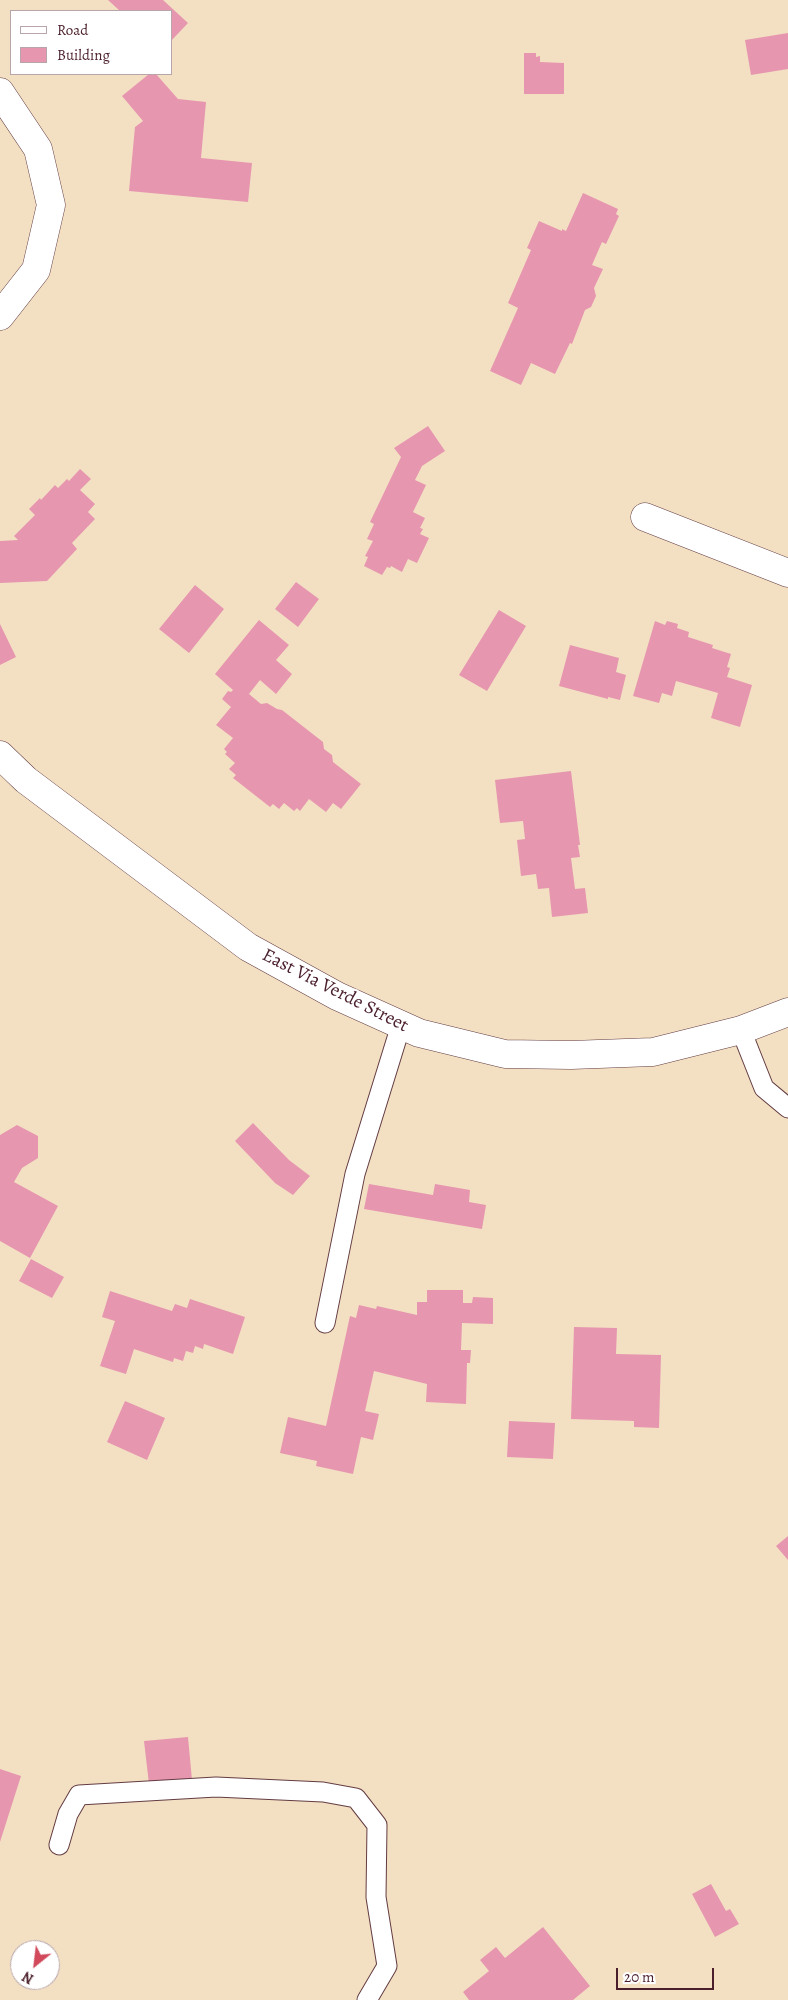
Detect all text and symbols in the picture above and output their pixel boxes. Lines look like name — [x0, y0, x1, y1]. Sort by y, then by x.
legend — [10, 10, 172, 75]
text: Road — [57, 20, 88, 40]
text: Building — [57, 45, 110, 65]
street label: East Via Verde Street — [258, 944, 412, 1038]
north arrow — [10, 1940, 60, 1990]
scale bar — [618, 1958, 716, 1990]
text: N — [19, 1967, 37, 1988]
text: 20 m — [624, 1967, 655, 1987]

